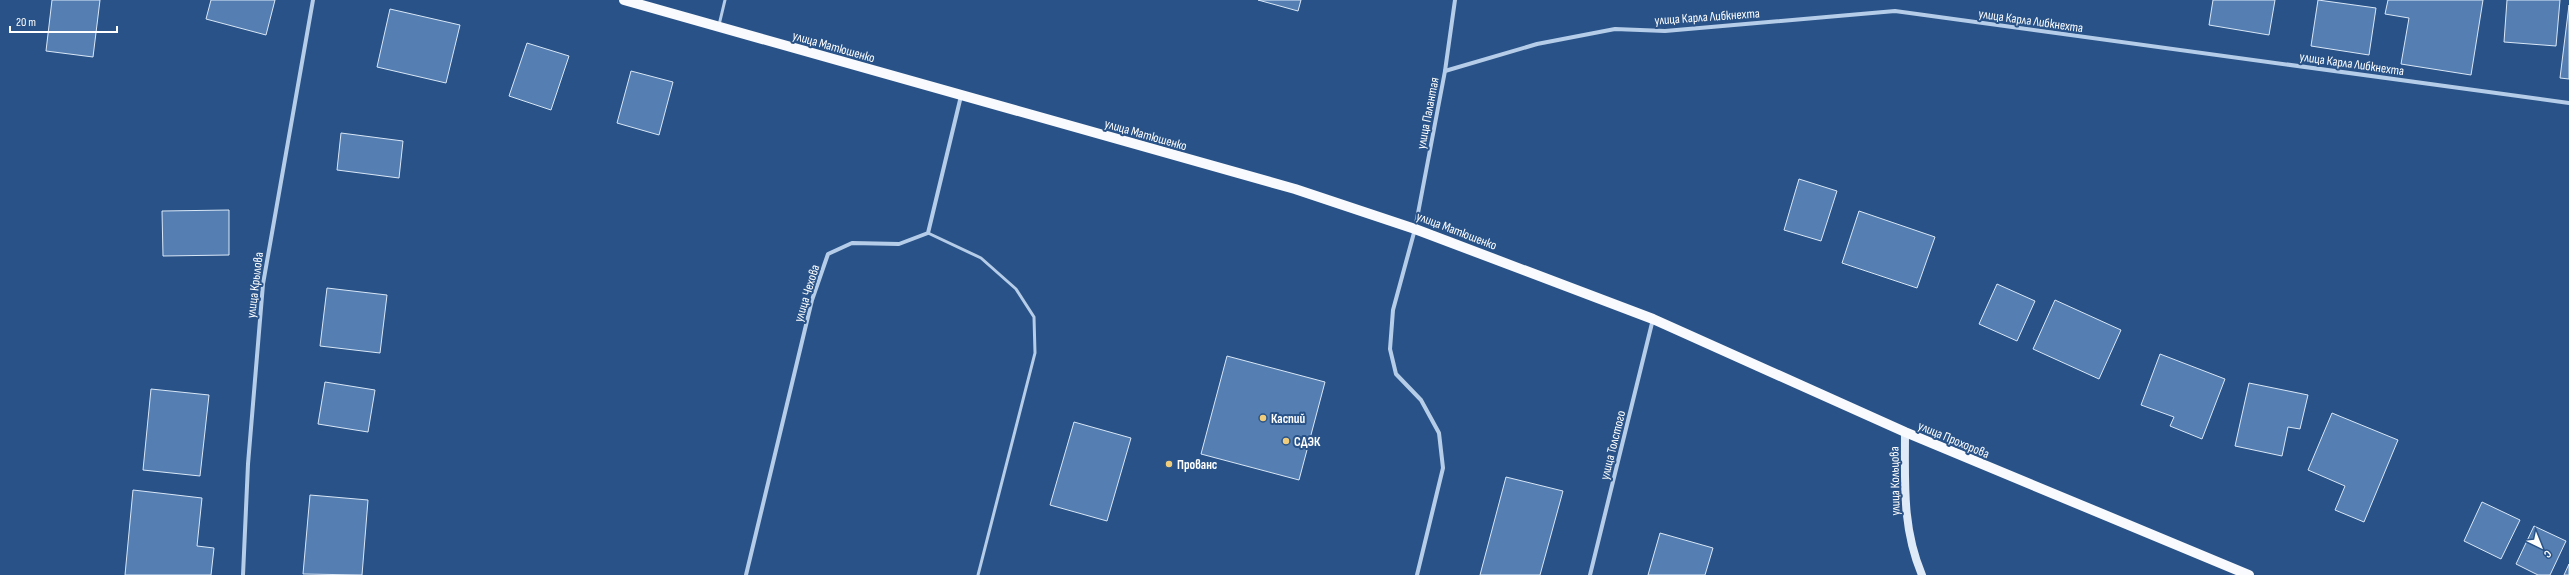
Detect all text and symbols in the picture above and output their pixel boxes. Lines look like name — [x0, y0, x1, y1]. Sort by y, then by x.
street label: улица Карла Либкнехта — [1654, 5, 1760, 29]
street label: улица Карла Либкнехта — [1978, 6, 2084, 36]
scale bar — [10, 8, 117, 34]
text: 20 m — [16, 15, 36, 30]
street label: улица Матюшенко — [791, 28, 877, 66]
street label: улица Карла Либкнехта — [2299, 49, 2405, 79]
street label: улица Палантая — [1413, 76, 1443, 150]
street label: улица Матюшенко — [1103, 116, 1189, 154]
street label: улица Матюшенко — [1414, 208, 1499, 254]
street label: улица Крылова — [243, 251, 267, 319]
street label: улица Чехова — [791, 263, 823, 324]
street label: улица Толстого — [1597, 409, 1629, 482]
place label: Каспий — [1271, 411, 1306, 427]
marker: Каспий — [1258, 413, 1268, 423]
street label: улица Прохорова — [1916, 418, 1992, 462]
place label: СДЭК — [1294, 434, 1321, 450]
marker: СДЭК — [1281, 436, 1291, 446]
street label: улица Кольцова — [1886, 446, 1904, 516]
place label: Прованс — [1177, 457, 1218, 473]
marker: Прованс — [1164, 459, 1174, 469]
north arrow — [2521, 527, 2561, 567]
text: С — [2541, 547, 2554, 561]

